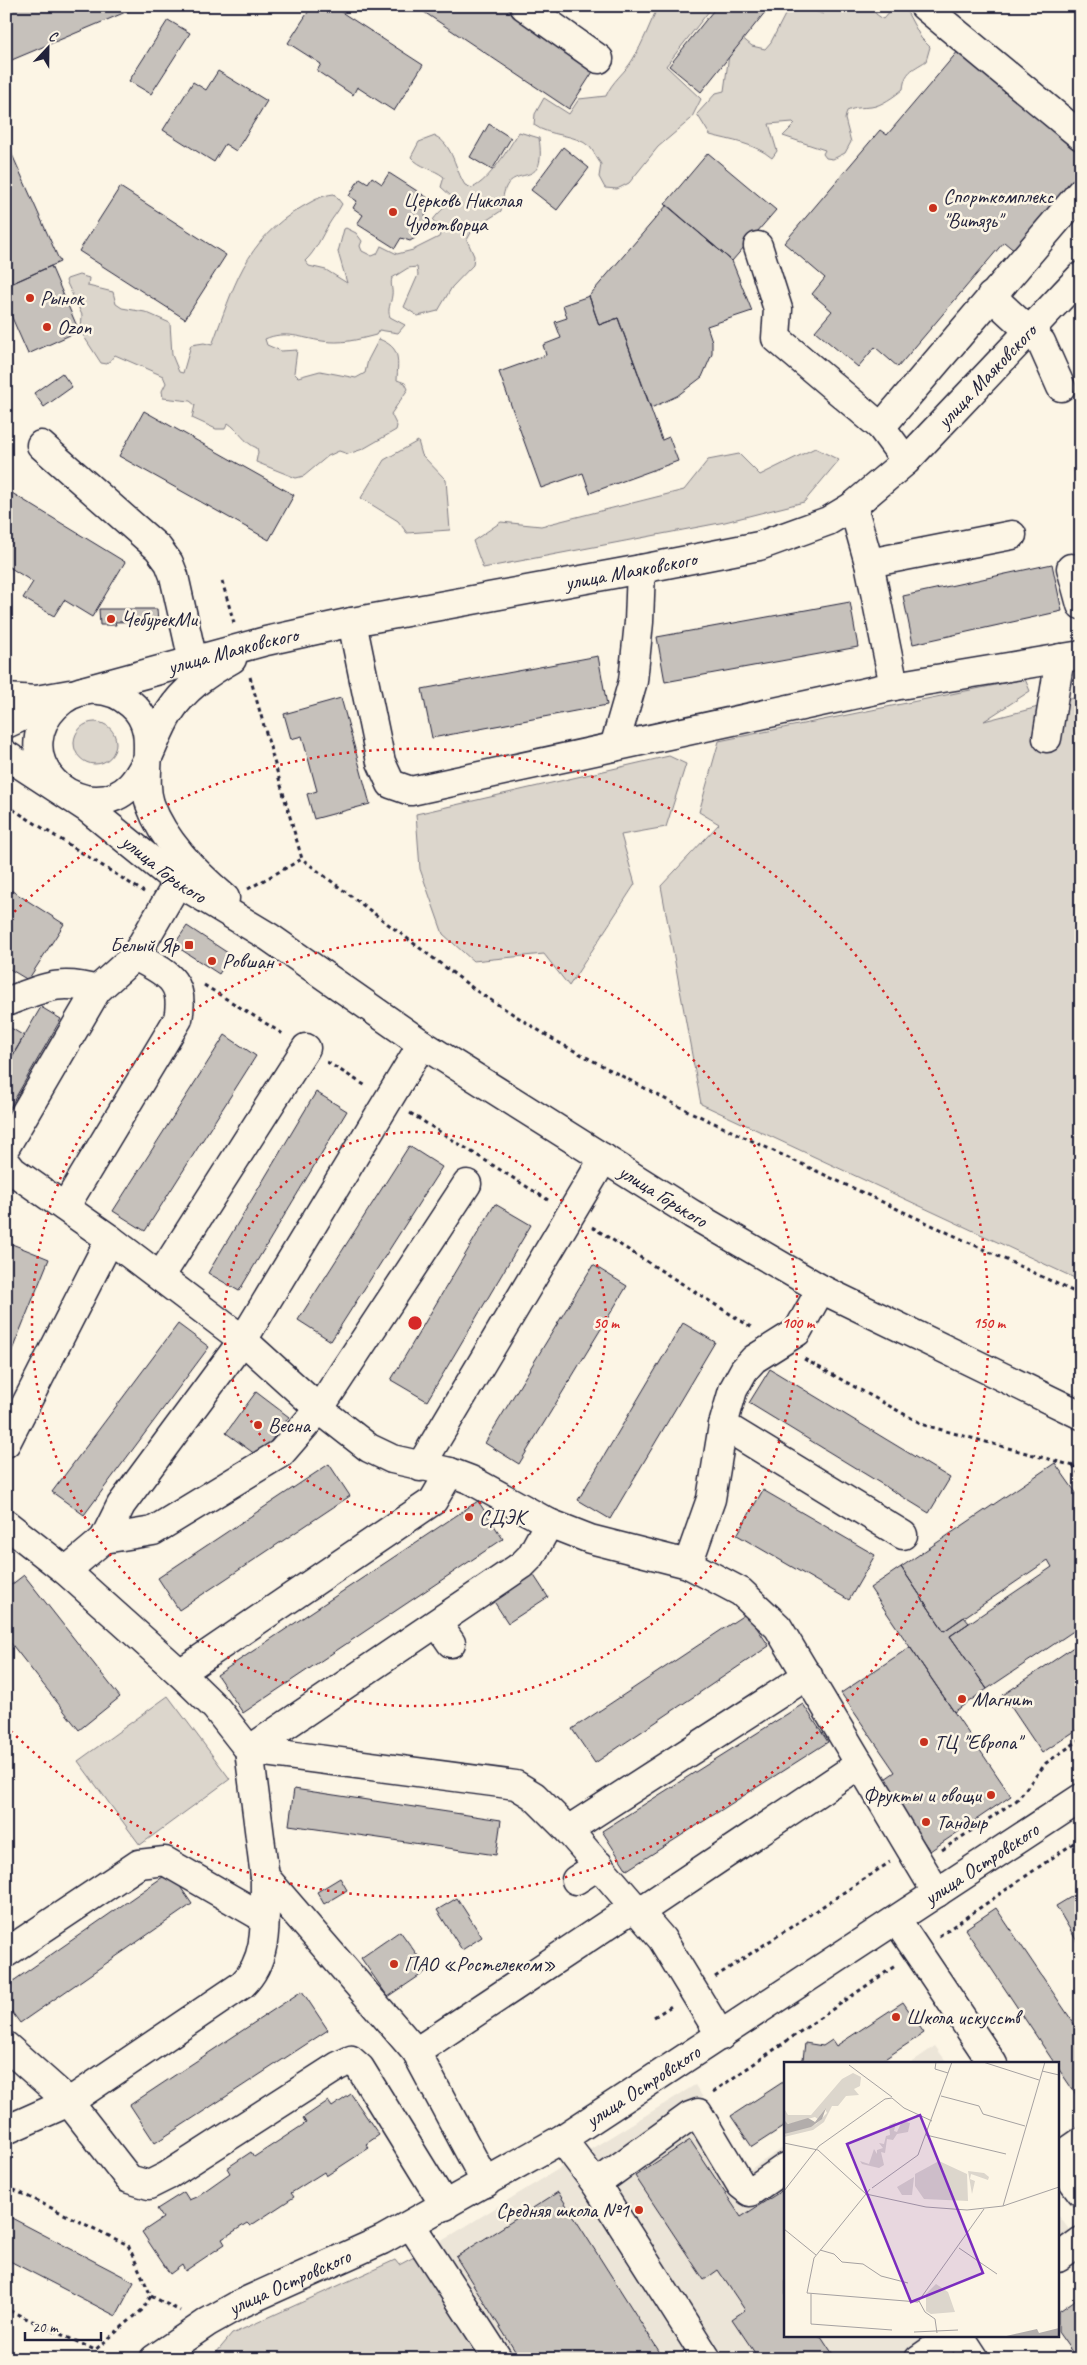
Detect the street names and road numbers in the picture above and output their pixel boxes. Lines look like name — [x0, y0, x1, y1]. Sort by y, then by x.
street label: улица Маяковского — [930, 317, 1044, 435]
street label: улица Маяковского — [561, 545, 701, 596]
street label: улица Маяковского — [163, 621, 303, 681]
street label: улица Горького — [115, 827, 212, 910]
street label: улица Горького — [612, 1157, 713, 1234]
street label: улица Островского — [917, 1816, 1045, 1912]
street label: улица Островского — [579, 2038, 706, 2134]
street label: улица Островского — [221, 2242, 356, 2322]

